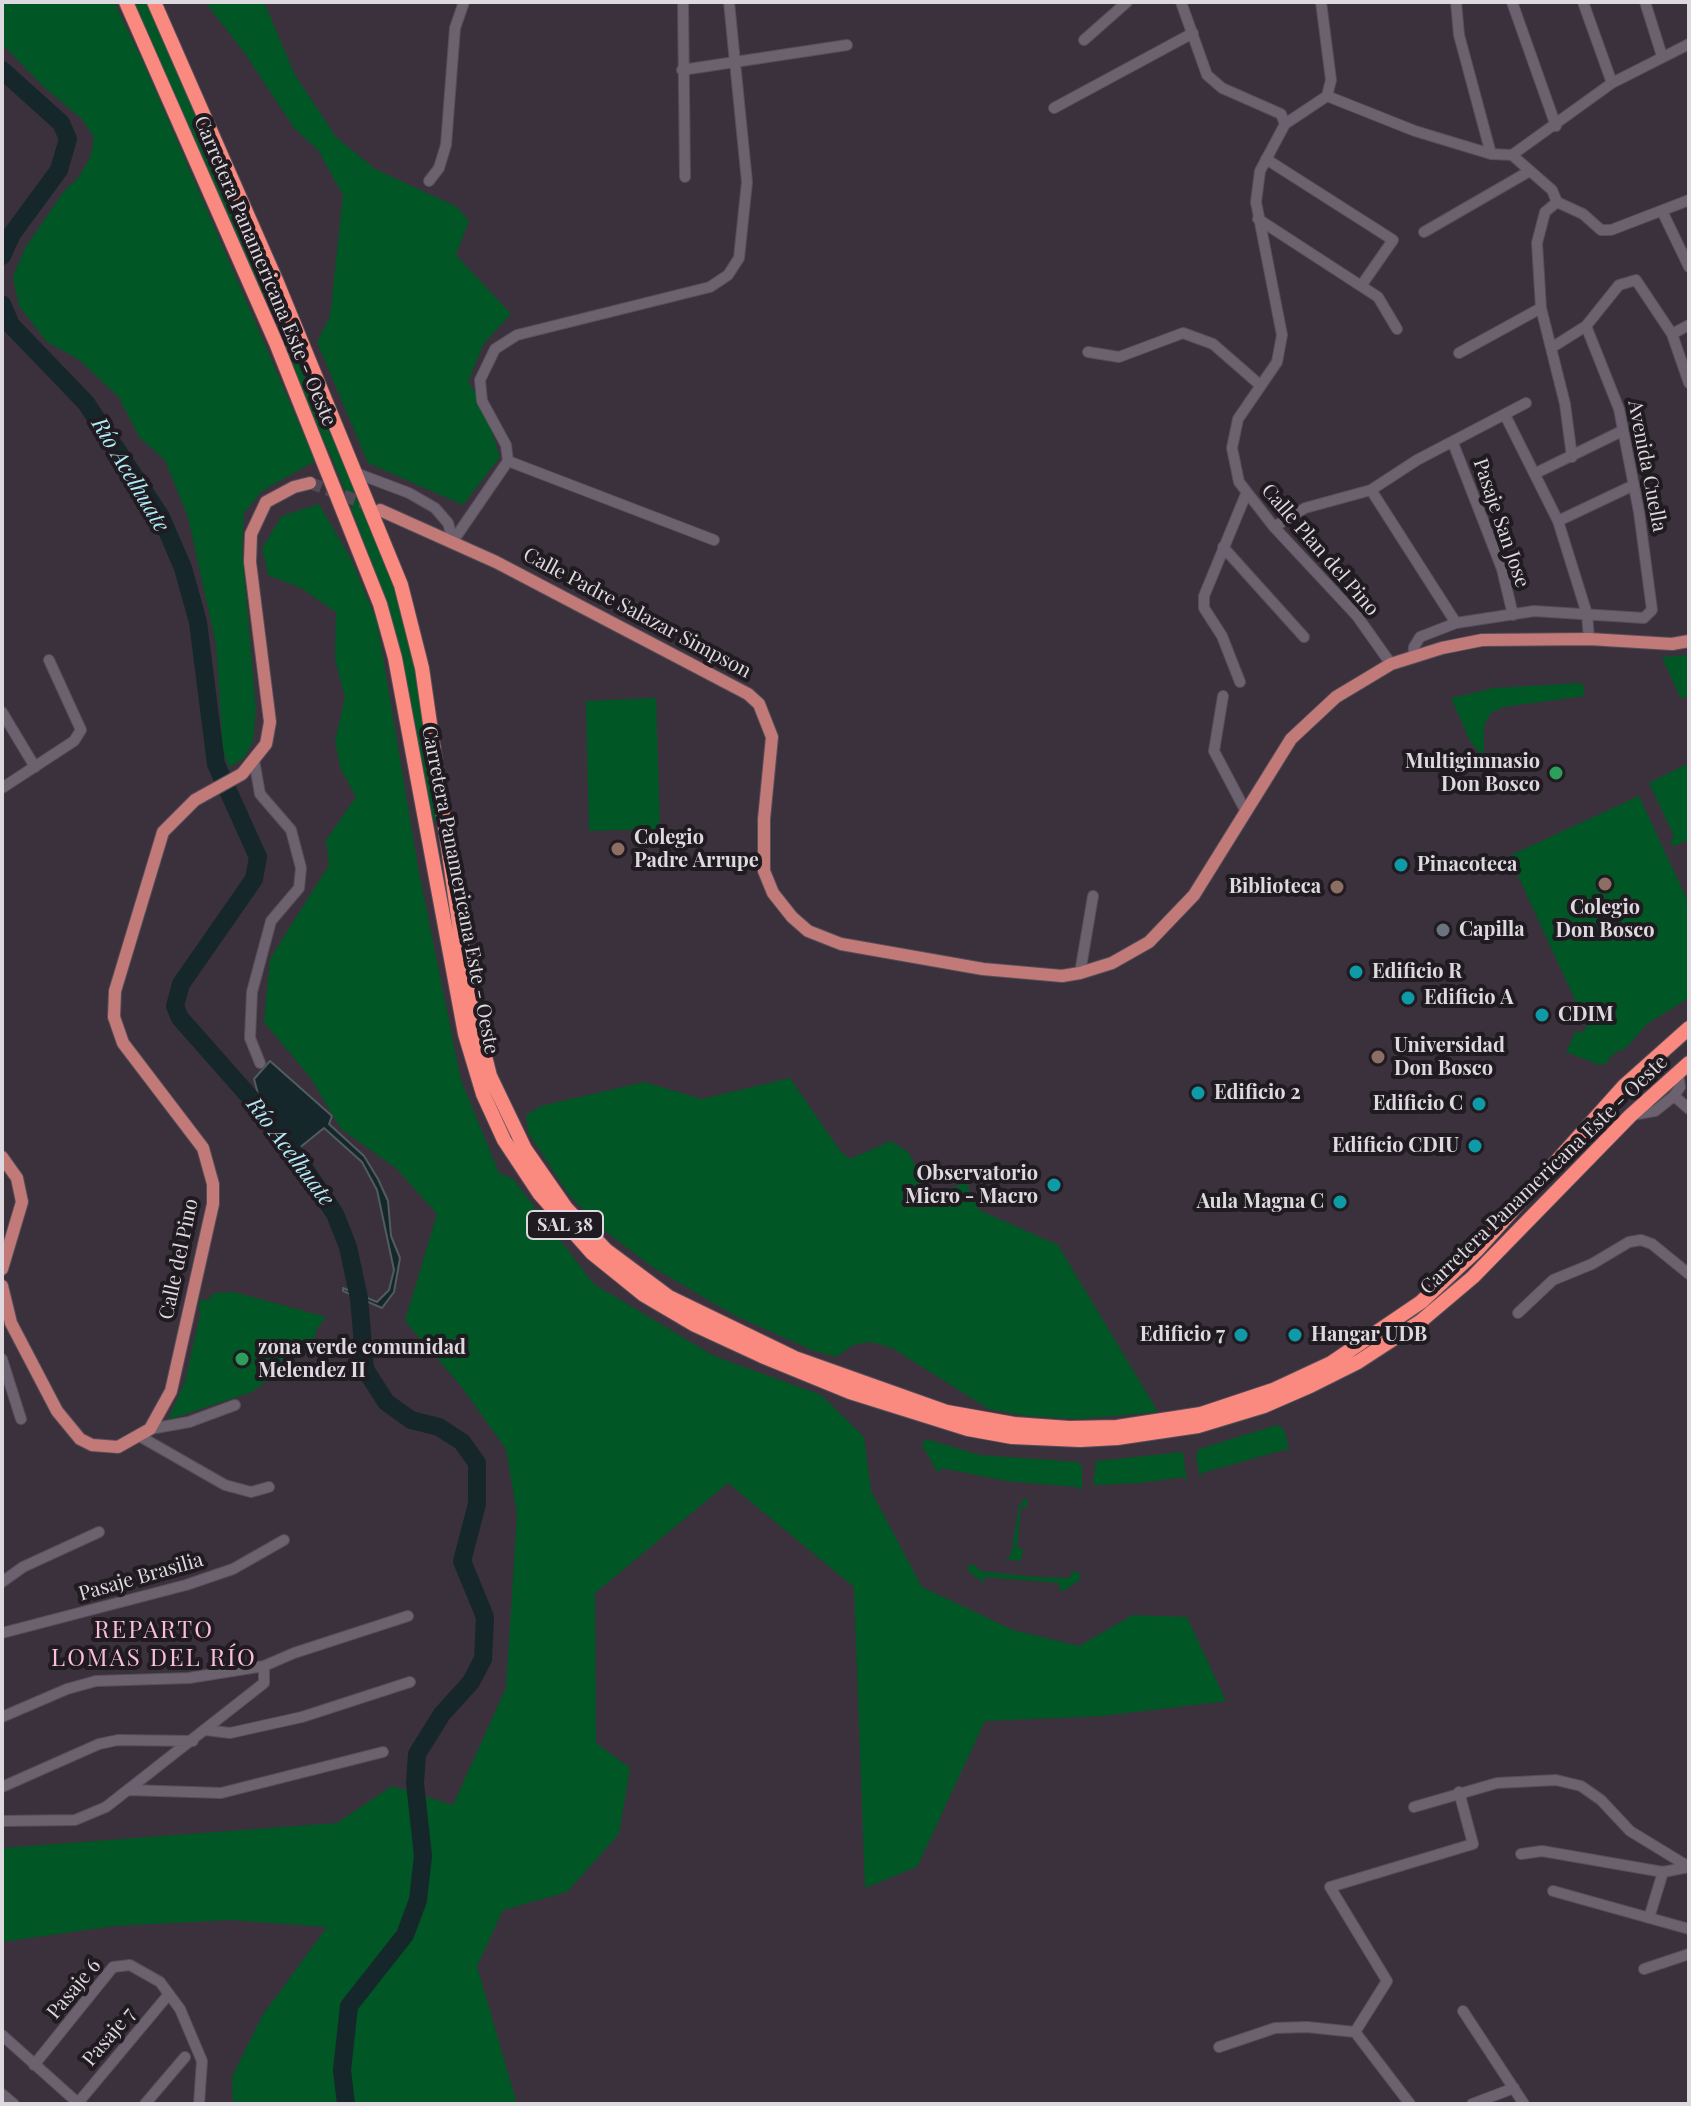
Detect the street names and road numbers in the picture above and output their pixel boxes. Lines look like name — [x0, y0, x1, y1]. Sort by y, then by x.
street label: Carretera Panamericana Este - Oeste — [189, 112, 341, 430]
street label: Avenida Cuella — [1622, 398, 1672, 534]
street label: Pasaje San Jose — [1468, 455, 1534, 591]
street label: Calle Plan del Pino — [1256, 479, 1384, 621]
street label: Calle Padre Salazar Simpson — [519, 543, 755, 683]
street label: Carretera Panamericana Este - Oeste — [416, 724, 504, 1056]
street label: Carretera Panamericana Este - Oeste — [1415, 1050, 1673, 1300]
street label: Calle del Pino — [154, 1196, 204, 1322]
road number: SAL 38 — [527, 1211, 603, 1239]
street label: Pasaje Brasilia — [76, 1548, 206, 1606]
street label: Pasaje 6 — [42, 1954, 106, 2024]
street label: Pasaje 7 — [78, 2003, 140, 2071]

